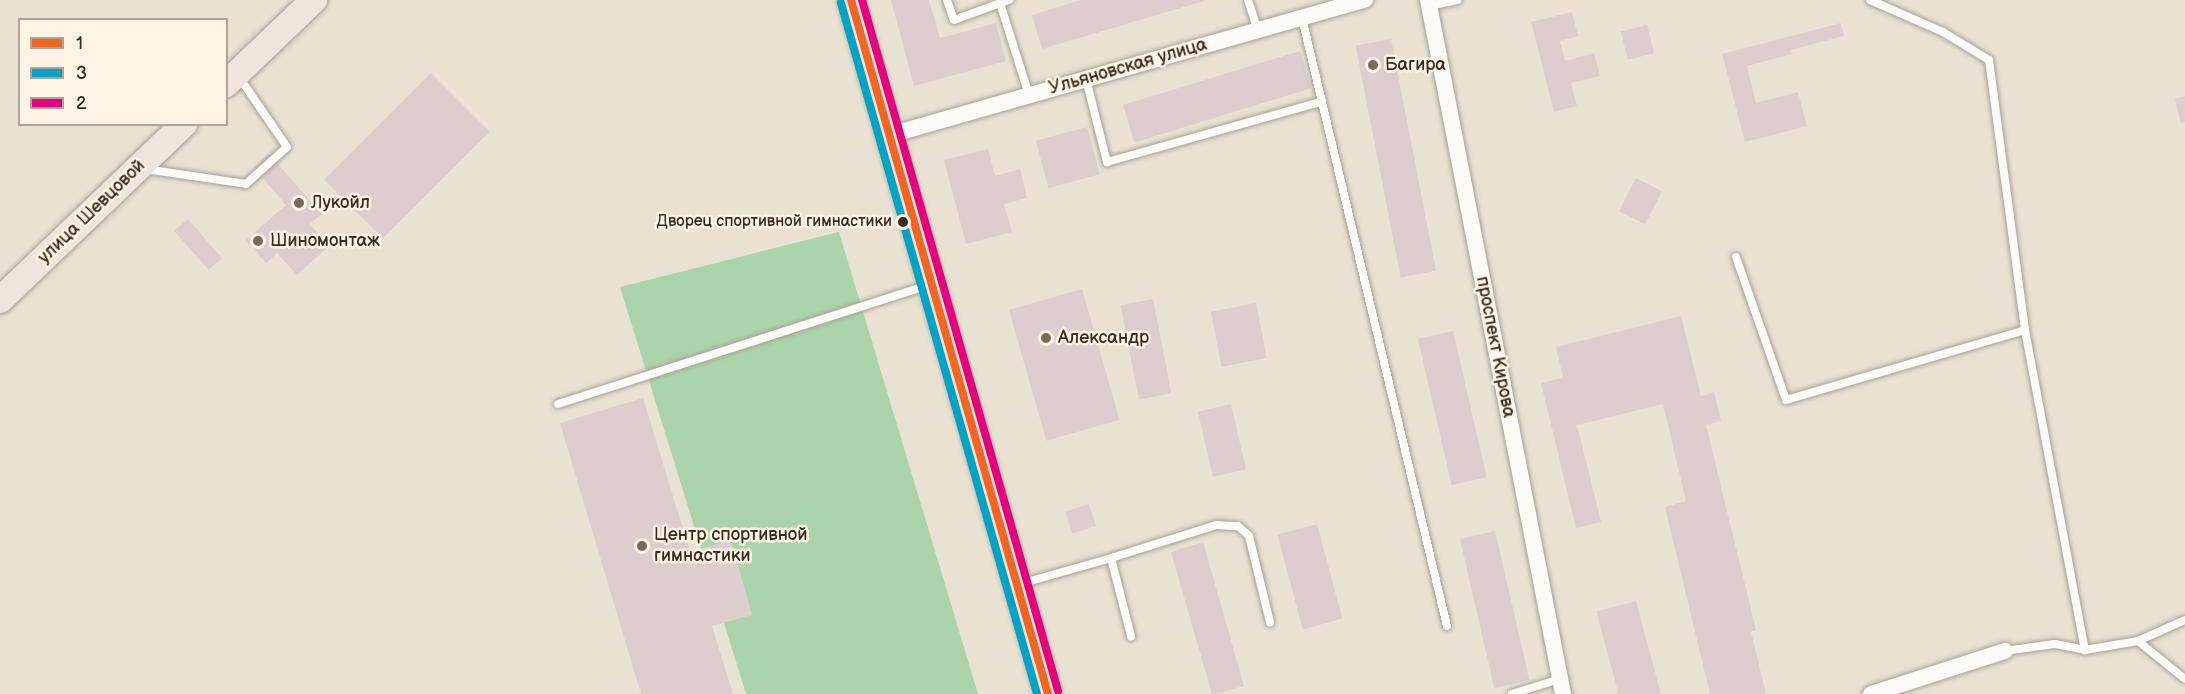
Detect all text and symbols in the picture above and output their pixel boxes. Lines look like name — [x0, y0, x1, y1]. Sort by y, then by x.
legend — [18, 18, 228, 126]
text: 1 — [76, 33, 83, 54]
street label: Ульяновская улица — [1047, 34, 1209, 100]
place label: Багира — [1385, 54, 1446, 76]
marker: Багира — [1366, 58, 1380, 72]
text: 3 — [76, 63, 87, 84]
text: 2 — [76, 93, 87, 114]
street label: улица Шевцовой — [34, 155, 150, 269]
place label: Лукойл — [311, 192, 370, 214]
marker: Лукойл — [292, 196, 306, 210]
place label: Дворец спортивной гимнастики — [657, 212, 892, 232]
marker: Дворец спортивной гимнастики — [897, 216, 909, 228]
place label: Шиномонтаж — [270, 230, 380, 252]
marker: Шиномонтаж — [251, 234, 265, 248]
street label: проспект Кирова — [1471, 275, 1519, 419]
place label: Александр — [1058, 327, 1149, 349]
marker: Александр — [1039, 331, 1053, 345]
place label: Центр спортивной гимнастики — [654, 525, 808, 568]
marker: Центр спортивной гимнастики — [635, 539, 649, 553]

